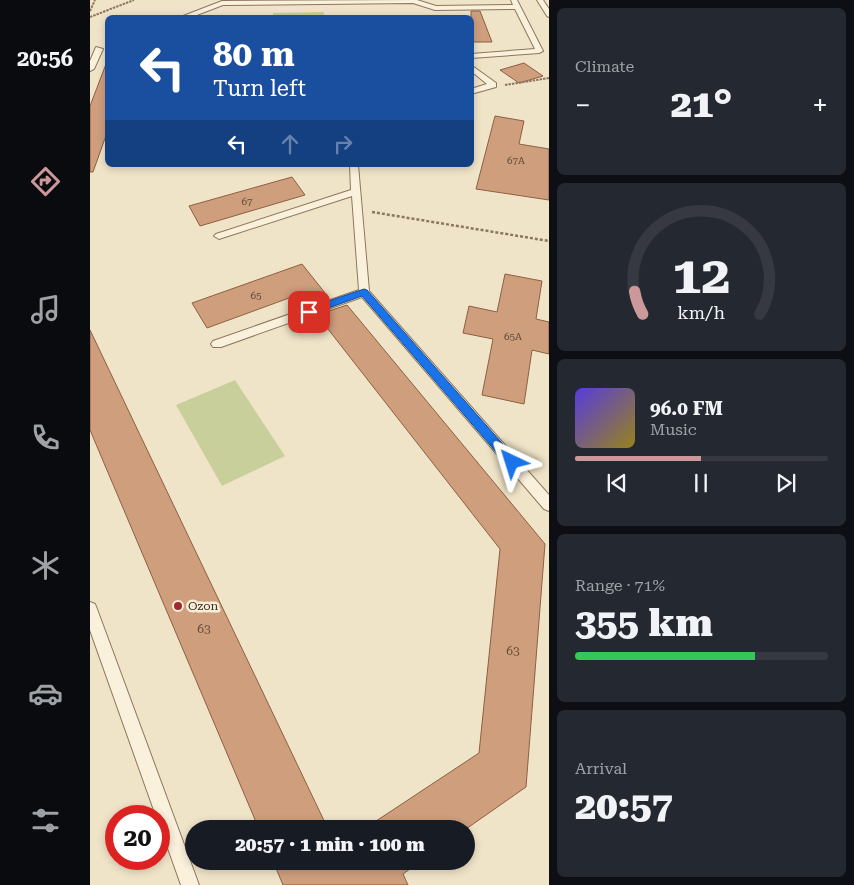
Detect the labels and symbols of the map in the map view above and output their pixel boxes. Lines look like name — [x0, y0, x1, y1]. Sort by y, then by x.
house number: 67А — [507, 155, 525, 166]
house number: 67 — [241, 196, 253, 207]
house number: 65 — [250, 290, 262, 301]
pin — [288, 291, 330, 333]
house number: 65А — [504, 331, 522, 342]
position arrow — [485, 435, 537, 487]
place label: Ozon — [188, 599, 219, 613]
marker: Ozon — [172, 600, 184, 612]
house number: 63 — [197, 622, 211, 636]
house number: 63 — [506, 644, 520, 658]
speed limit sign: 20 — [105, 805, 170, 870]

